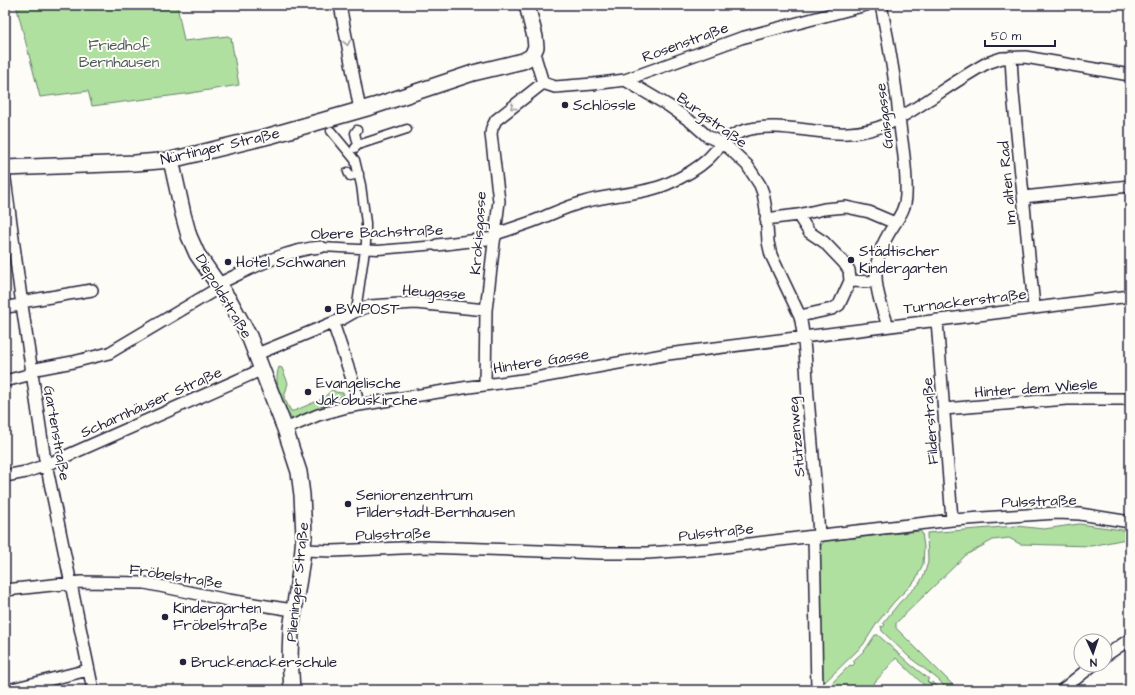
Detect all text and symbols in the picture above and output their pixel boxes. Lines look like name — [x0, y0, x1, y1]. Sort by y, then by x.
street label: Rosenstraße — [639, 17, 731, 68]
scale bar — [985, 22, 1055, 48]
text: 50 m — [991, 28, 1022, 45]
park label: Friedhof Bernhausen — [79, 35, 160, 73]
one-way arrow — [342, 40, 351, 47]
street label: Gaisgasse — [870, 82, 900, 150]
street label: Burgstraße — [672, 88, 751, 154]
place label: Schlössle — [573, 95, 636, 116]
marker: Schlössle — [560, 100, 570, 110]
one-way arrow — [510, 103, 517, 110]
street label: Nürtinger Straße — [158, 123, 282, 171]
street label: Im alten Rad — [993, 140, 1022, 226]
street label: Krokisgasse — [465, 191, 493, 275]
street label: Obere Bachstraße — [310, 220, 444, 245]
place label: Städtischer Kindergarten — [859, 241, 948, 280]
street label: Diepoldstraße — [190, 250, 257, 342]
place label: Hotel Schwanen — [236, 252, 346, 273]
marker: Städtischer Kindergarten — [846, 255, 856, 265]
marker: Hotel Schwanen — [223, 257, 233, 267]
street label: Heugasse — [402, 280, 466, 306]
street label: Turnackerstraße — [902, 284, 1028, 319]
place label: BWPOST — [336, 299, 400, 320]
marker: BWPOST — [323, 304, 333, 314]
street label: Hintere Gasse — [492, 344, 590, 379]
street label: Scharnhäuser Straße — [77, 362, 225, 443]
place label: Evangelische Jakobuskirche — [316, 373, 418, 411]
street label: Hinter dem Wiesle — [974, 374, 1098, 403]
street label: Filderstraße — [917, 377, 944, 465]
street label: Gartenstraße — [38, 384, 75, 482]
marker: Evangelische Jakobuskirche — [303, 387, 313, 397]
street label: Stützenweg — [783, 396, 811, 478]
place label: Seniorenzentrum Filderstadt-Bernhausen — [356, 485, 516, 523]
street label: Pulsstraße — [1001, 490, 1077, 513]
marker: Seniorenzentrum Filderstadt-Bernhausen — [343, 499, 353, 509]
street label: Pulsstraße — [677, 518, 755, 547]
street label: Plieninger Straße — [281, 521, 315, 643]
street label: Pulsstraße — [355, 523, 431, 546]
street label: Fröbelstraße — [128, 559, 224, 594]
place label: Kindergarten Fröbelstraße — [173, 598, 267, 636]
marker: Kindergarten Fröbelstraße — [160, 612, 170, 622]
north arrow — [1073, 633, 1113, 673]
place label: Bruckenackerschule — [191, 652, 337, 673]
text: N — [1090, 655, 1097, 670]
marker: Bruckenackerschule — [178, 657, 188, 667]

